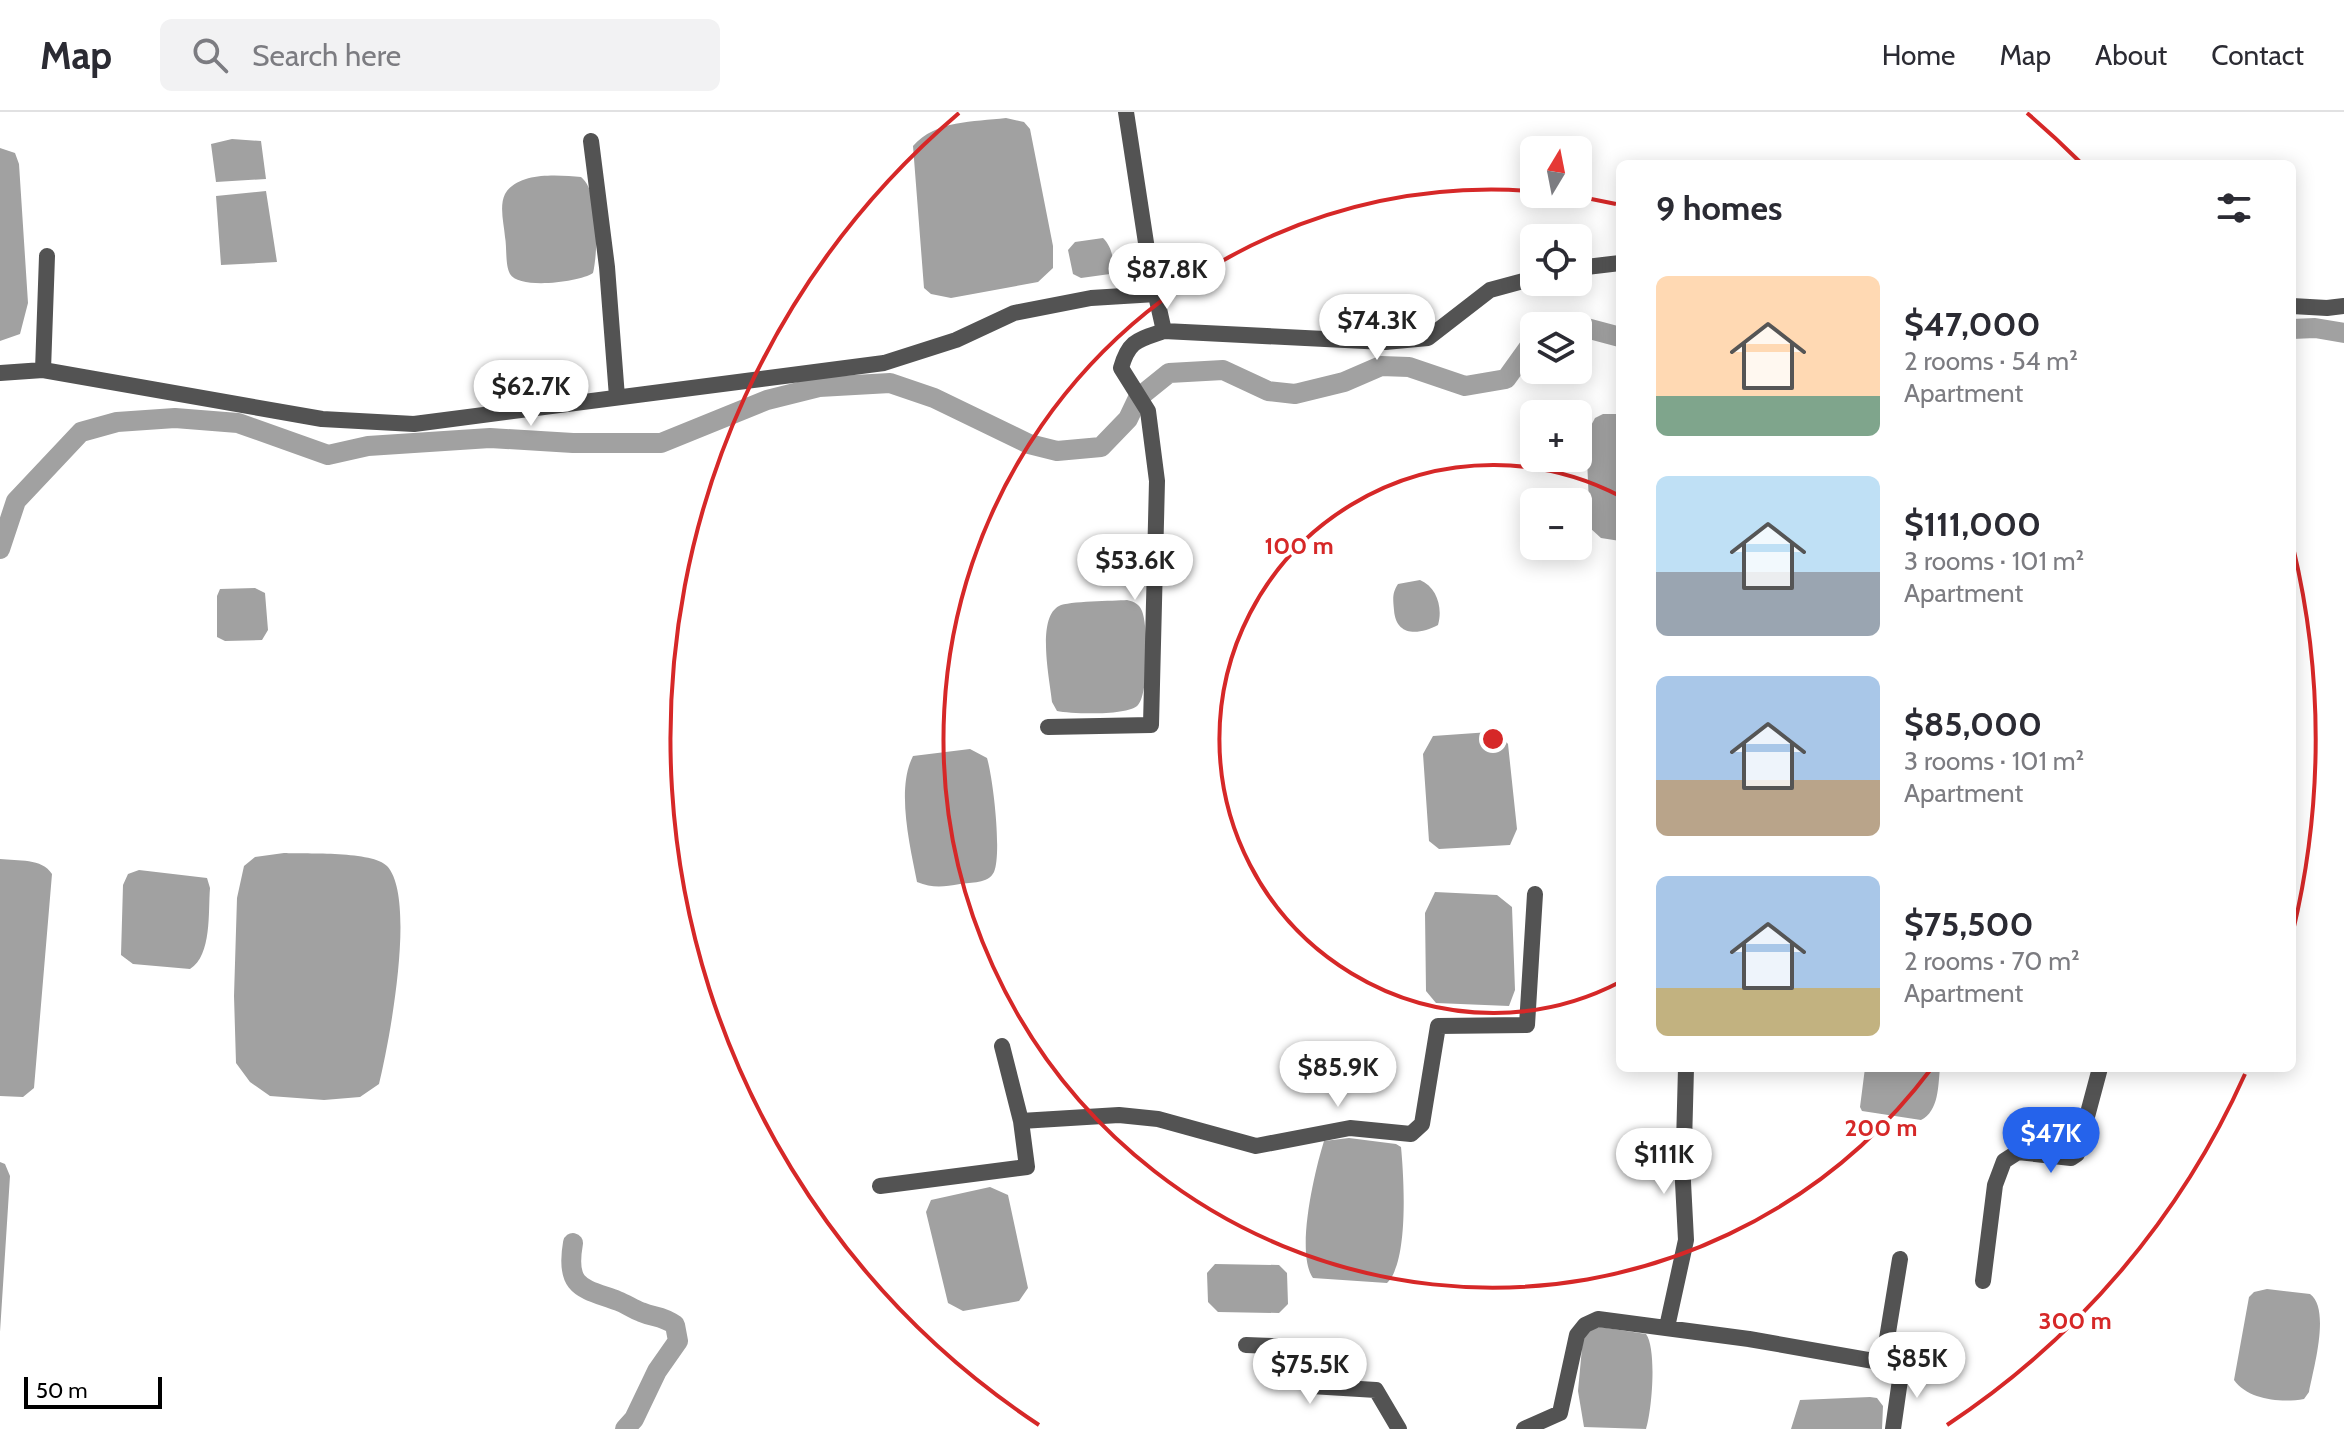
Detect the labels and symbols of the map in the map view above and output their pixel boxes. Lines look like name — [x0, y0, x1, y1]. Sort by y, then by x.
north arrow — [1520, 136, 1592, 208]
pin: $87.8K — [1102, 243, 1232, 311]
pin: $74.3K — [1312, 294, 1442, 362]
pin: $62.7K — [466, 360, 596, 428]
text: 100 m — [1264, 531, 1334, 560]
pin: $53.6K — [1070, 534, 1200, 602]
centre of rings — [1479, 725, 1507, 753]
pin: $85.9K — [1273, 1041, 1403, 1109]
pin: $47K — [2004, 1107, 2098, 1175]
text: 200 m — [1845, 1113, 1917, 1142]
pin: $111K — [1608, 1128, 1720, 1196]
text: 300 m — [2038, 1306, 2112, 1335]
pin: $85K — [1870, 1332, 1964, 1400]
pin: $75.5K — [1245, 1338, 1375, 1406]
scale bar — [24, 1373, 162, 1409]

